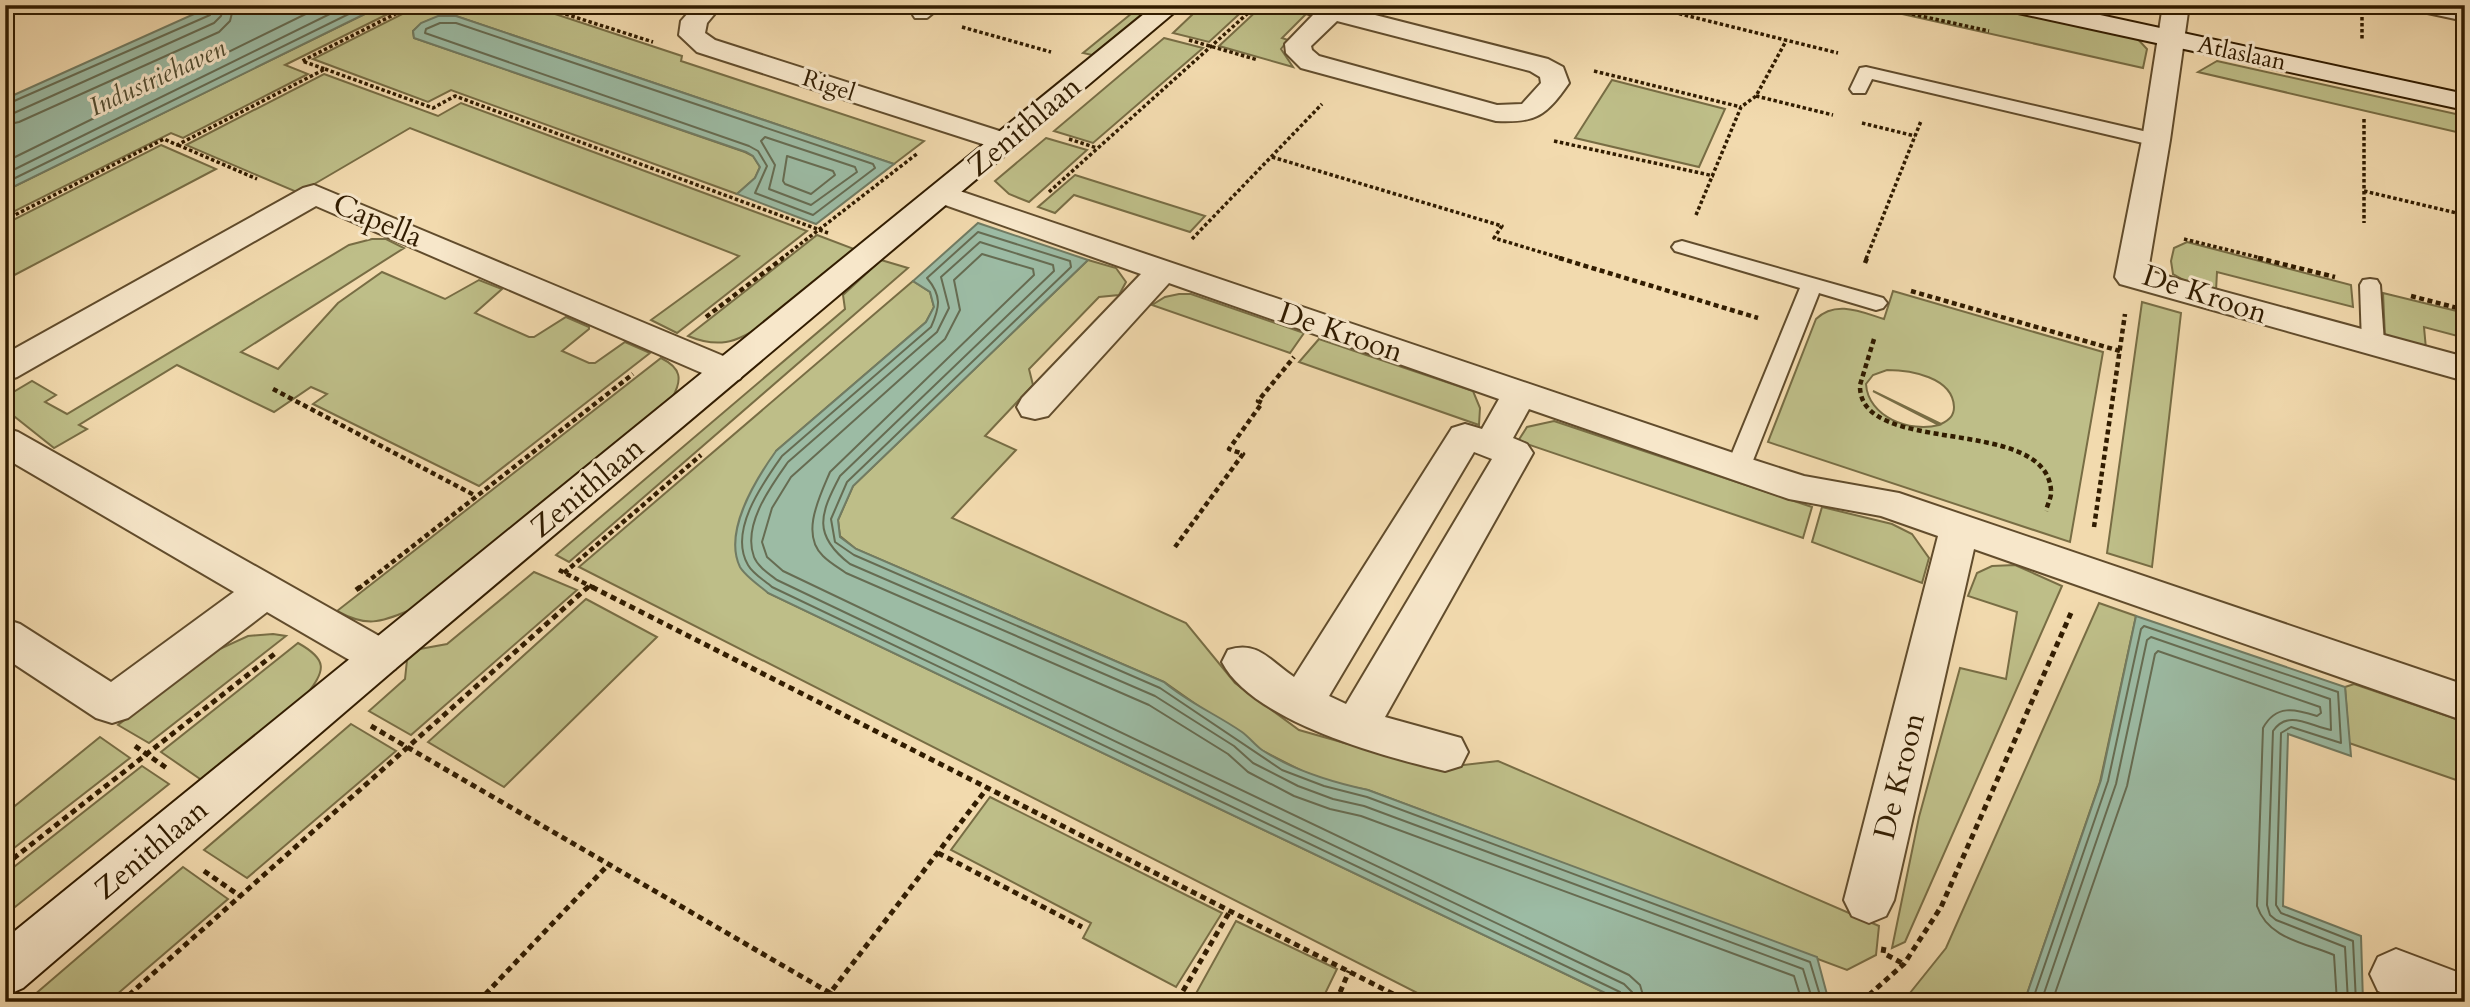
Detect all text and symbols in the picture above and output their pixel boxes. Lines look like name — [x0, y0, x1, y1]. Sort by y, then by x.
street label: Atlaslaan — [2195, 28, 2290, 79]
water label: Industriehaven — [83, 30, 231, 124]
street label: Rigel — [798, 61, 860, 109]
street label: Zenithlaan — [959, 67, 1090, 186]
street label: Capella — [327, 183, 429, 258]
street label: De Kroon — [2137, 255, 2272, 334]
street label: De Kroon — [1273, 292, 1408, 373]
street label: Zenithlaan — [522, 428, 653, 547]
street label: De Kroon — [1864, 709, 1935, 844]
street label: Zenithlaan — [86, 790, 217, 909]

